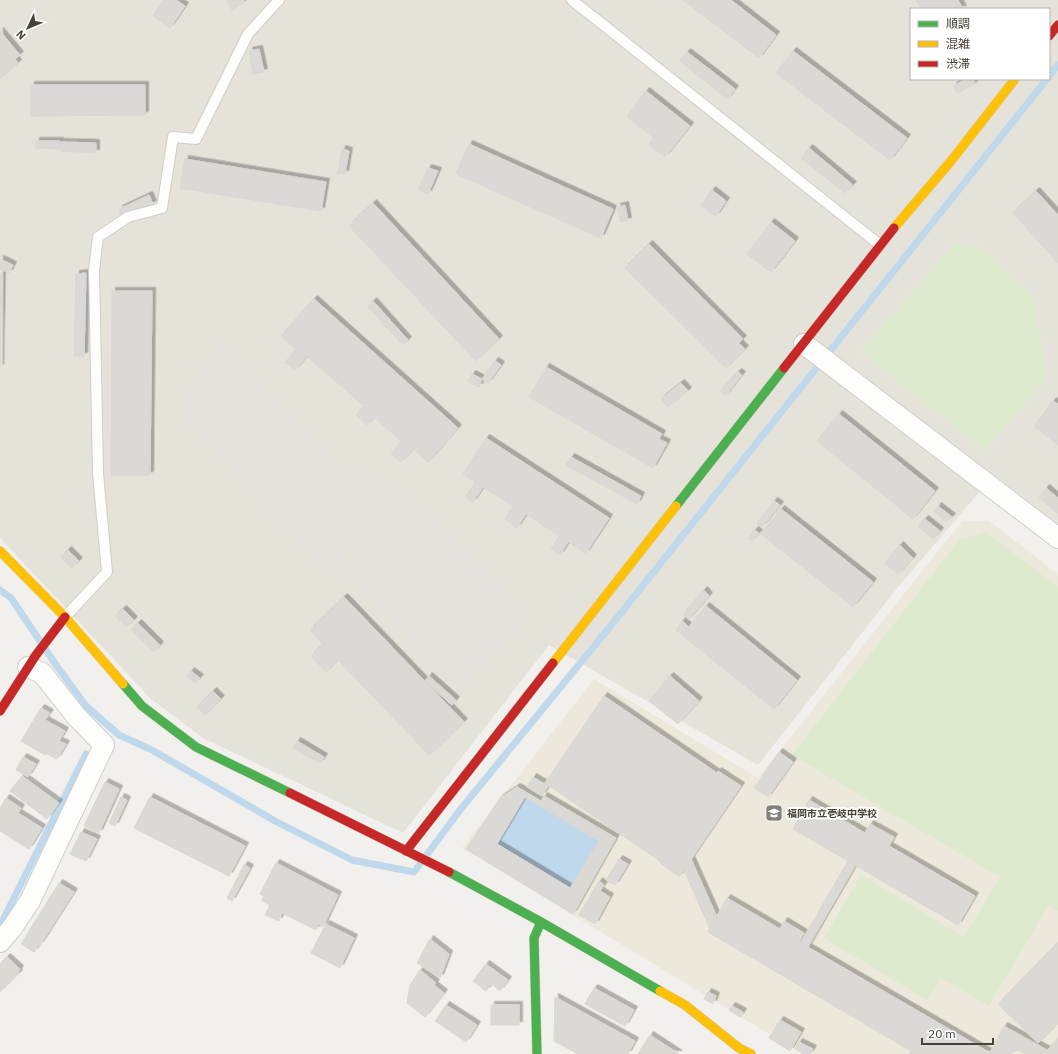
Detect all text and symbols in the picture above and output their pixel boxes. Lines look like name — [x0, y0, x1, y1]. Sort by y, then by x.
north arrow — [8, 8, 48, 48]
legend — [910, 8, 1050, 80]
text: 順調 — [946, 16, 970, 31]
text: N — [13, 27, 29, 43]
text: 混雑 — [946, 36, 970, 51]
text: 渋滞 — [946, 56, 970, 71]
school or university icon: 福岡市立壱岐中学校 — [764, 803, 784, 823]
place label: 福岡市立壱岐中学校 — [787, 807, 877, 820]
scale bar — [922, 1020, 993, 1046]
text: 20 m — [928, 1026, 956, 1041]

